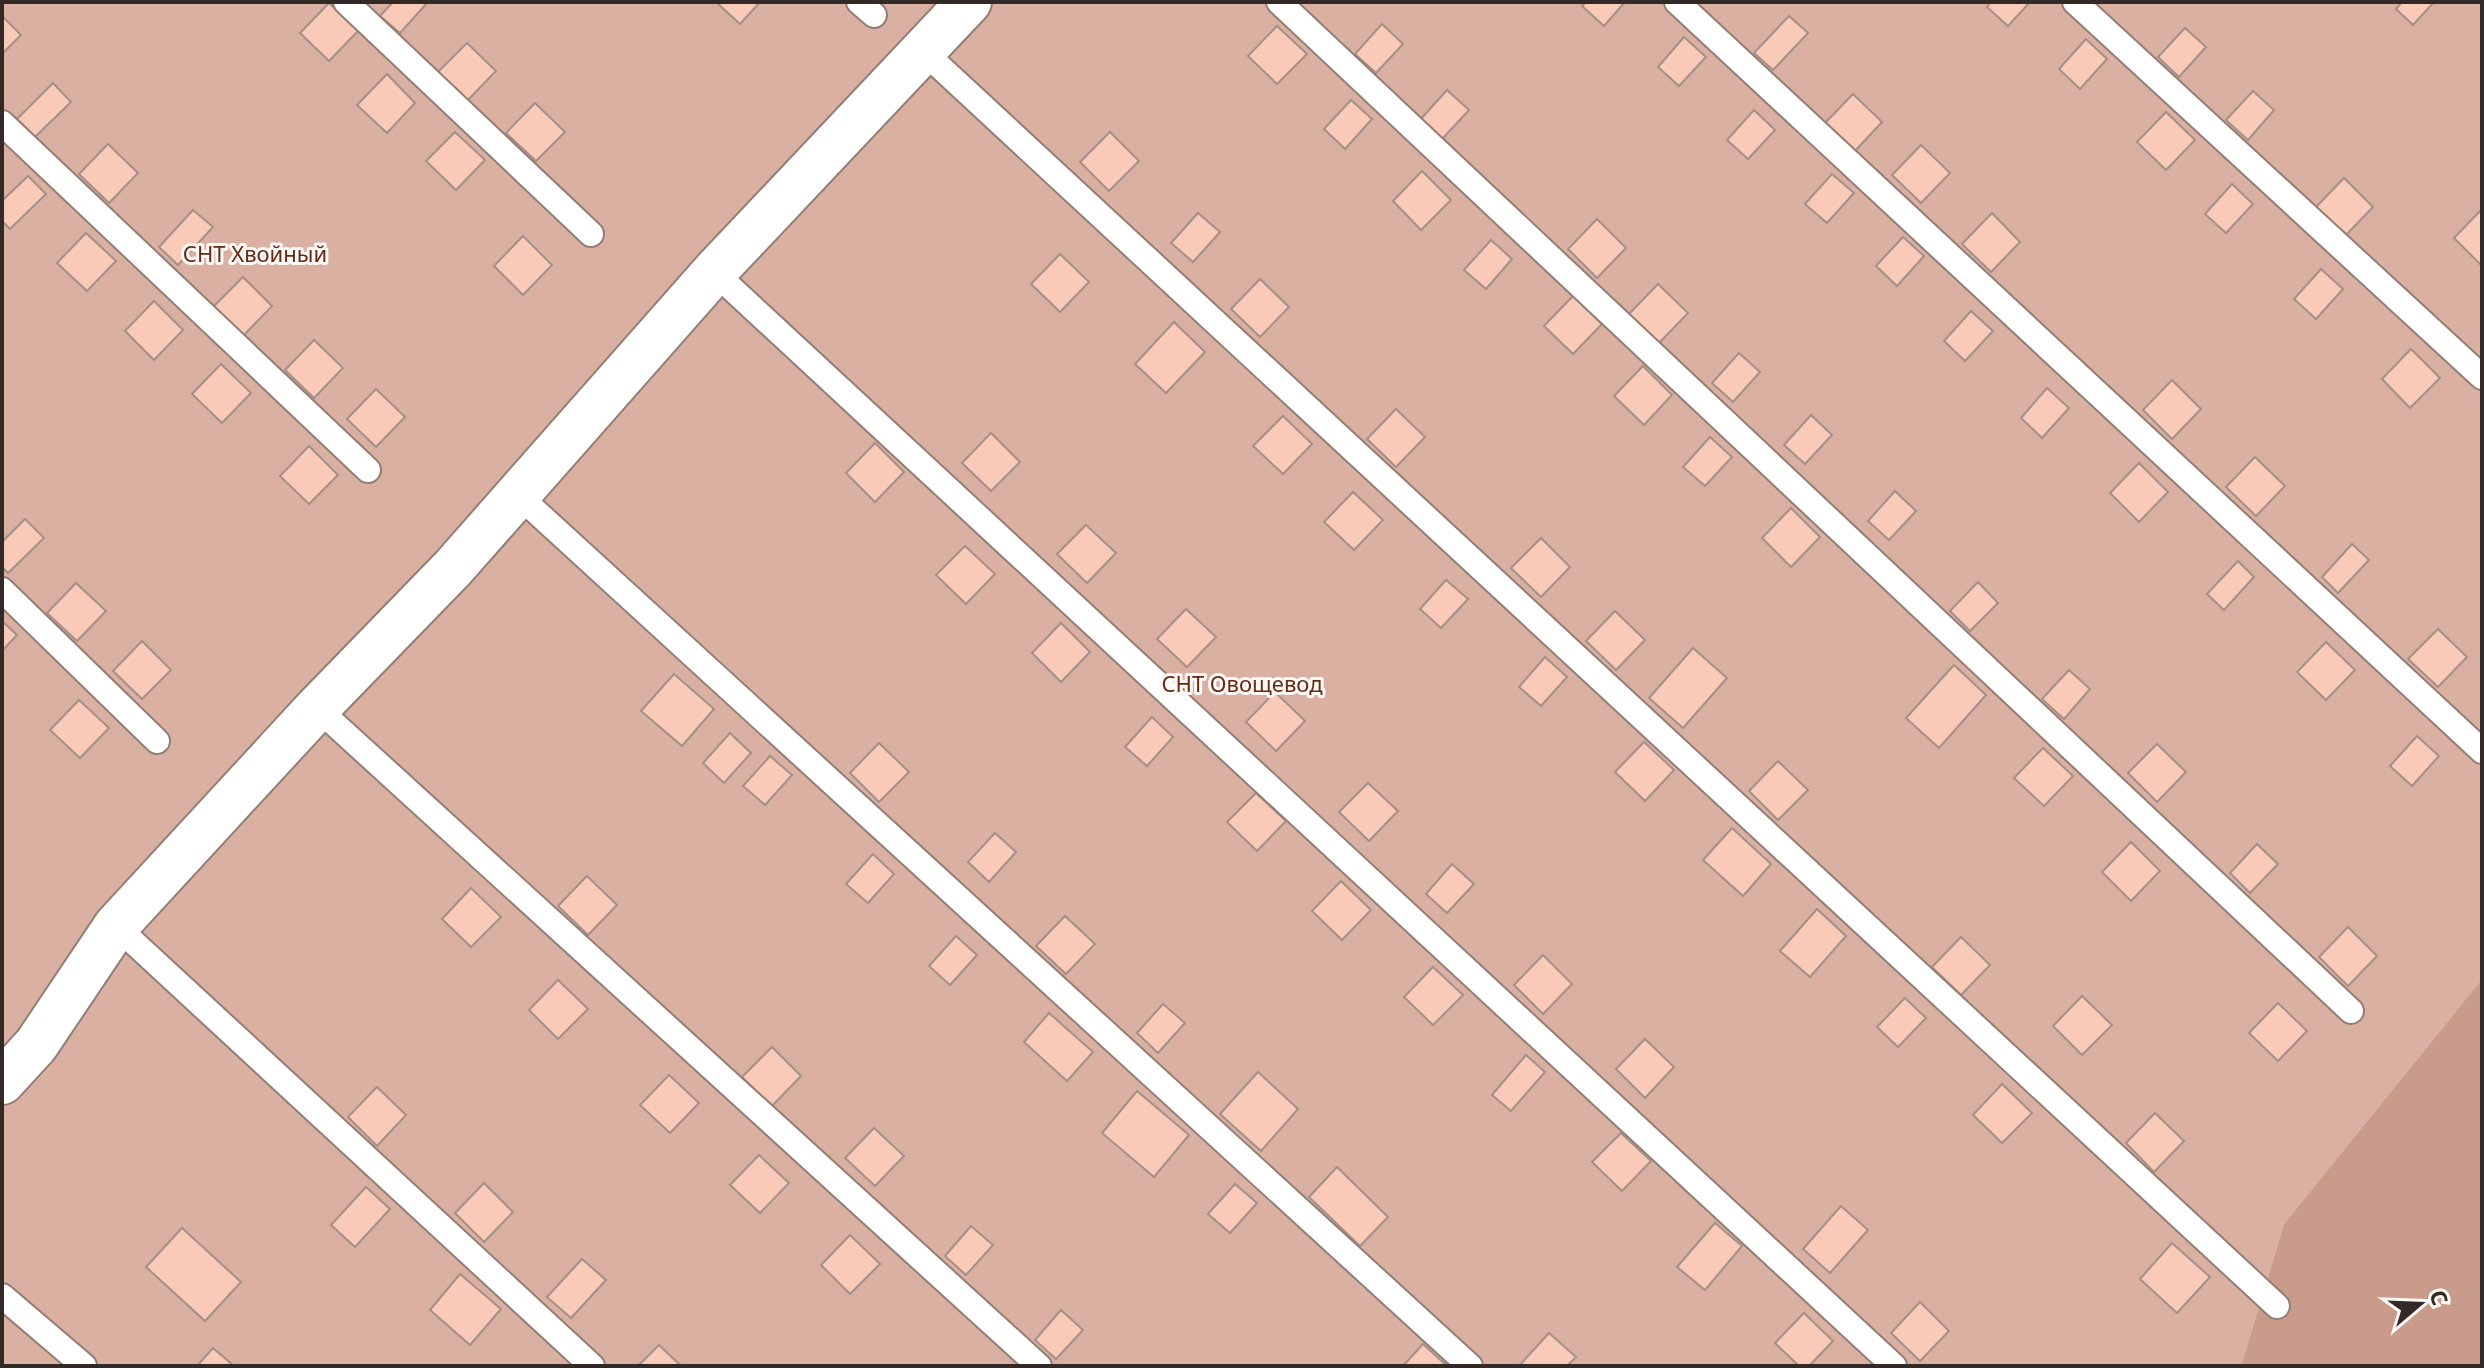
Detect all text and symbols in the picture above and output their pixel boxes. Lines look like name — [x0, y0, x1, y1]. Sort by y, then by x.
park label: СНТ Хвойный — [183, 238, 327, 268]
park label: СНТ Овощевод — [1161, 668, 1323, 698]
north arrow — [2380, 1264, 2460, 1344]
text: С — [2423, 1286, 2456, 1309]

